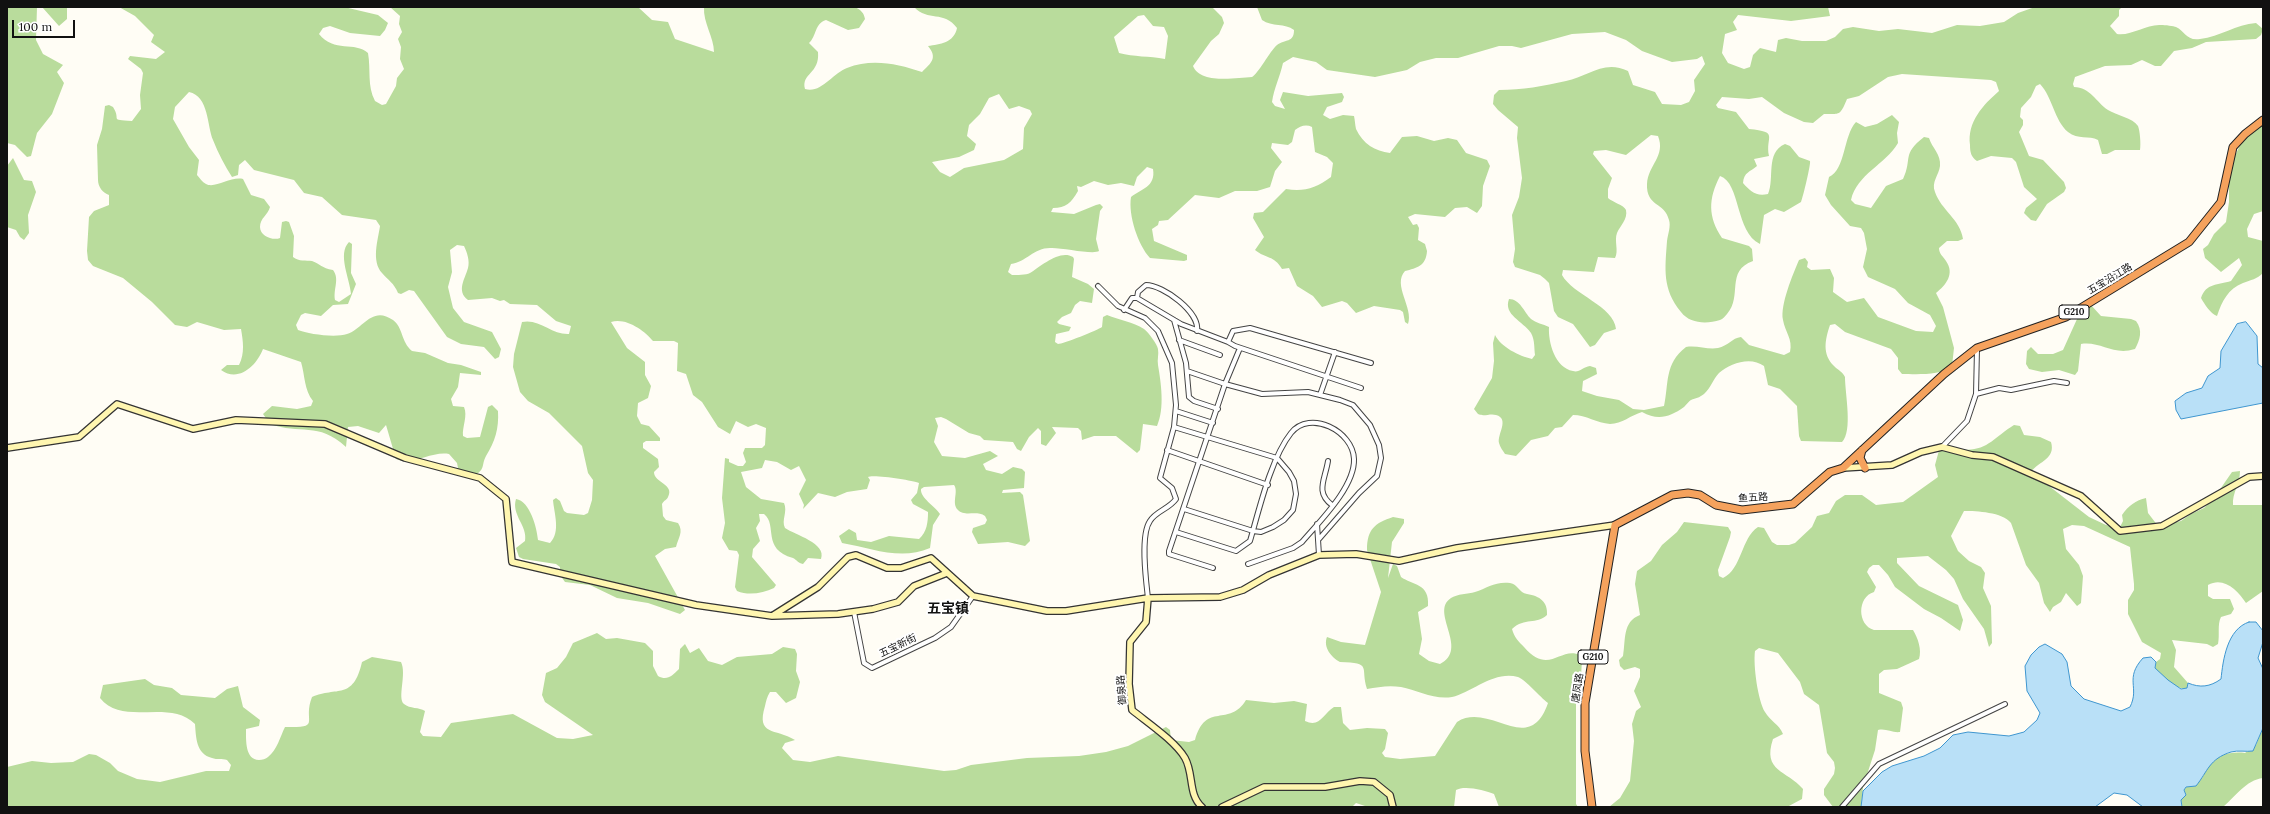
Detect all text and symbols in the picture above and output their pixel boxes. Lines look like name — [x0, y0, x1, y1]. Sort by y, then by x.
scale bar — [14, 12, 77, 38]
text: 100 m — [19, 19, 52, 34]
street label: 五宝沿江路 — [2085, 261, 2135, 297]
road number: G210 — [2059, 305, 2089, 319]
street label: 鱼五路 — [1738, 491, 1768, 505]
district label: 五宝镇 — [927, 601, 969, 617]
street label: 五宝新街 — [877, 632, 919, 660]
road number: G210 — [1578, 650, 1608, 664]
street label: 唐凤路 — [1570, 672, 1586, 704]
street label: 御泉路 — [1115, 675, 1129, 705]

